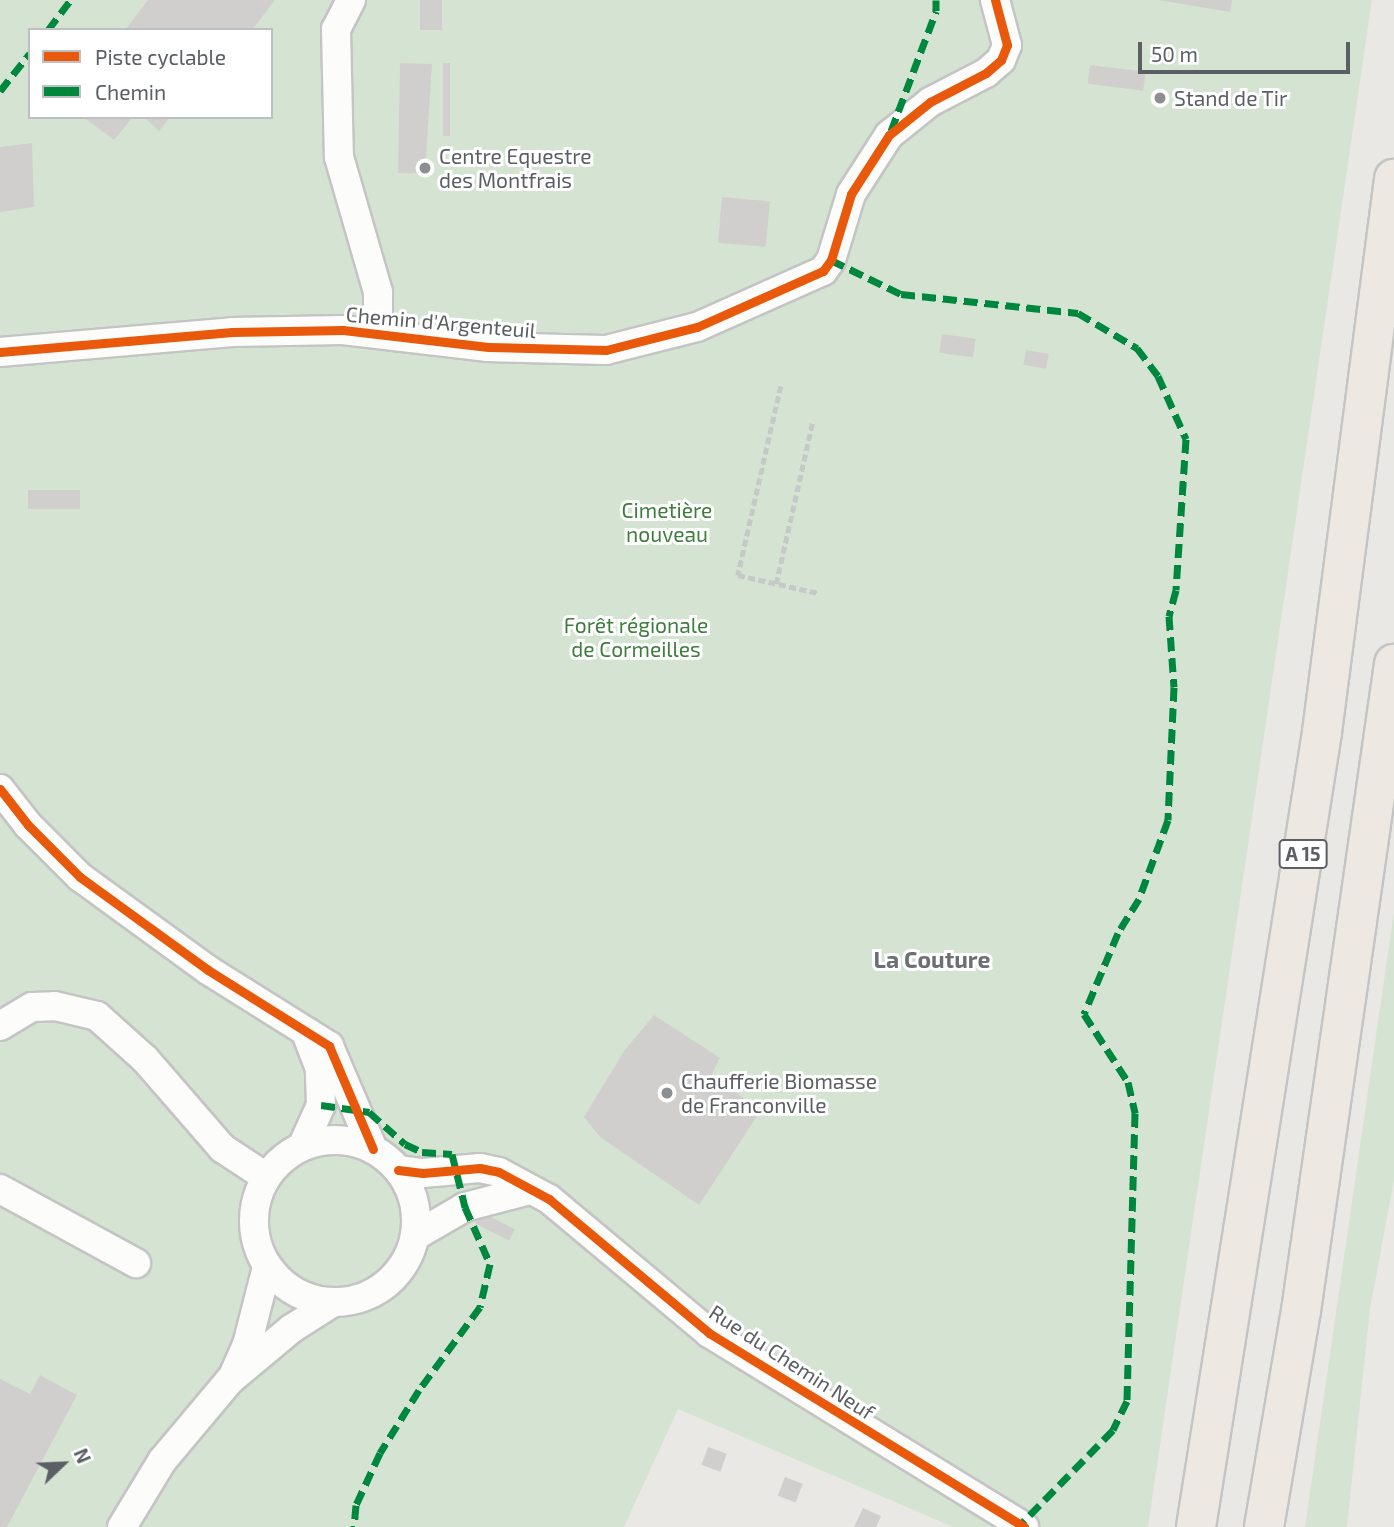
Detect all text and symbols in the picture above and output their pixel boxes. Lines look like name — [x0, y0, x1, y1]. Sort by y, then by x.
legend — [28, 28, 273, 119]
scale bar — [1142, 28, 1354, 72]
text: 50 m — [1151, 41, 1198, 66]
text: Piste cyclable — [95, 44, 226, 69]
text: Chemin — [95, 79, 166, 104]
place label: Stand de Tir — [1174, 85, 1288, 111]
marker: Stand de Tir — [1152, 90, 1168, 106]
place label: Centre Equestre des Montfrais — [439, 143, 592, 193]
marker: Centre Equestre des Montfrais — [417, 160, 433, 176]
street label: Chemin d'Argenteuil — [345, 301, 537, 343]
park label: Cimetière nouveau — [622, 497, 712, 547]
park label: Forêt régionale de Cormeilles — [564, 612, 708, 662]
road number: A 15 — [1277, 838, 1329, 870]
district label: La Couture — [874, 945, 990, 973]
place label: Chaufferie Biomasse de Franconville — [681, 1068, 877, 1118]
marker: Chaufferie Biomasse de Franconville — [659, 1085, 675, 1101]
street label: Rue du Chemin Neuf — [705, 1299, 879, 1425]
north arrow — [28, 1429, 98, 1499]
text: N — [70, 1445, 96, 1466]

